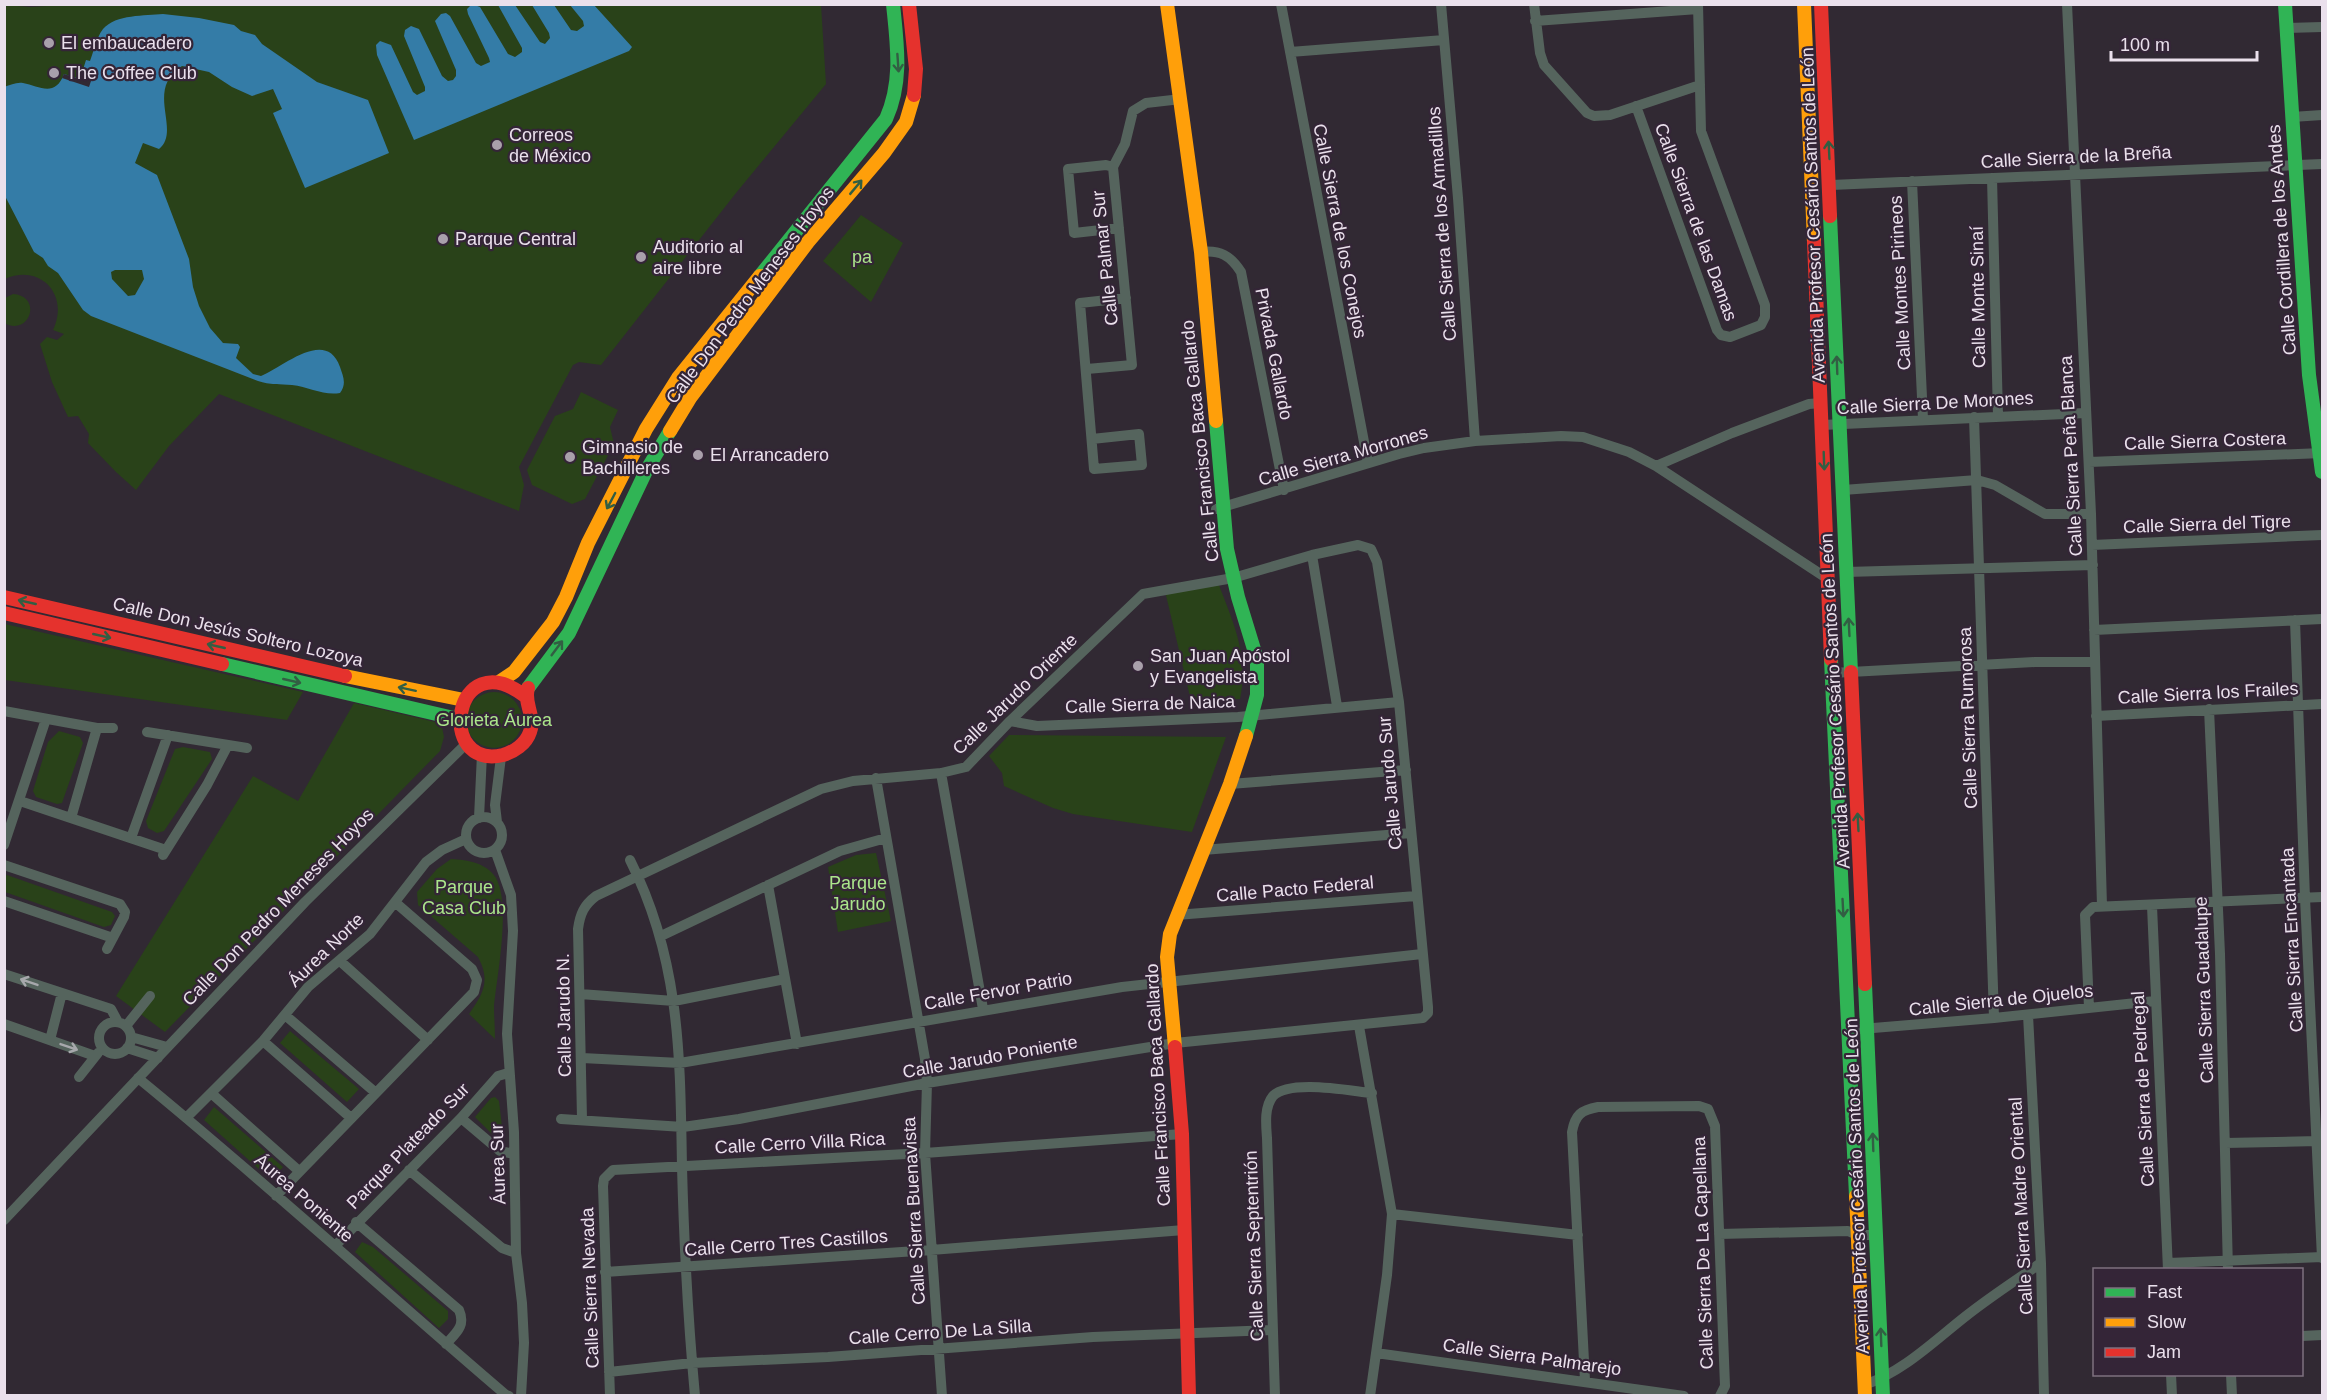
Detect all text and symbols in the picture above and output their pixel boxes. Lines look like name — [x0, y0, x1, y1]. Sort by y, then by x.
scale bar — [2111, 24, 2256, 62]
place label: El embaucadero — [61, 33, 192, 53]
text: 100 m — [2120, 35, 2170, 55]
marker: El embaucadero — [42, 36, 56, 50]
street label: Avenida Profesor Cesário Santos de León — [1797, 47, 1829, 383]
one-way arrow — [892, 52, 903, 72]
place label: The Coffee Club — [66, 63, 197, 83]
marker: The Coffee Club — [47, 66, 61, 80]
street label: Calle Sierra de los Armadillos — [1424, 106, 1460, 342]
street label: Calle Sierra de las Damas — [1651, 120, 1741, 324]
street label: Calle Sierra de los Conejos — [1309, 122, 1371, 340]
street label: Calle Cordillera de los Andes — [2264, 124, 2300, 356]
place label: Correos de México — [509, 125, 591, 166]
marker: Correos de México — [490, 138, 504, 152]
one-way arrow — [1823, 140, 1834, 160]
street label: Calle Sierra de la Breña — [1980, 142, 2173, 172]
one-way arrow — [849, 179, 862, 195]
street label: Calle Don Pedro Meneses Hoyos — [662, 183, 838, 407]
street label: Calle Palmar Sur — [1088, 189, 1122, 327]
street label: Calle Montes Pirineos — [1885, 195, 1915, 371]
street label: Calle Monte Sinaí — [1967, 226, 1989, 368]
place label: Parque Central — [455, 229, 576, 249]
marker: Parque Central — [436, 232, 450, 246]
place label: Auditorio al aire libre — [653, 237, 743, 278]
park label: pa — [852, 247, 873, 267]
marker: Auditorio al aire libre — [634, 250, 648, 264]
street label: Privada Gallardo — [1251, 286, 1297, 422]
street label: Calle Francisco Baca Gallardo — [1177, 319, 1223, 563]
street label: Calle Sierra Peña Blanca — [2056, 354, 2086, 557]
one-way arrow — [1832, 356, 1843, 376]
street label: Calle Sierra De Morones — [1836, 388, 2034, 418]
street label: Calle Sierra Morrones — [1256, 422, 1430, 490]
street label: Calle Sierra Costera — [2124, 428, 2287, 454]
place label: Gimnasio de Bachilleres — [582, 437, 683, 478]
place label: El Arrancadero — [710, 445, 829, 465]
marker: El Arrancadero — [691, 448, 705, 462]
marker: Gimnasio de Bachilleres — [563, 450, 577, 464]
one-way arrow — [1818, 451, 1829, 471]
one-way arrow — [605, 491, 616, 509]
street label: Calle Sierra del Tigre — [2123, 511, 2291, 537]
street label: Avenida Profesor Cesário Santos de León — [1816, 533, 1854, 869]
street label: Calle Don Jesús Soltero Lozoya — [111, 593, 366, 671]
one-way arrow — [17, 596, 37, 607]
one-way arrow — [1843, 617, 1854, 637]
street label: Calle Sierra Rumorosa — [1955, 626, 1981, 809]
street label: Calle Jarudo Oriente — [949, 629, 1081, 759]
one-way arrow — [93, 631, 112, 643]
one-way arrow — [207, 640, 226, 652]
one-way arrow — [551, 641, 564, 657]
place label: San Juan Apóstol y Evangelista — [1150, 646, 1290, 687]
marker: San Juan Apóstol y Evangelista — [1131, 659, 1145, 673]
one-way arrow — [282, 675, 301, 687]
street label: Calle Sierra los Frailes — [2117, 678, 2299, 708]
one-way arrow — [397, 683, 417, 694]
street label: Calle Sierra de Naica — [1065, 691, 1236, 717]
park label: Glorieta Áurea — [436, 710, 553, 730]
street label: Calle Jarudo Sur — [1374, 715, 1406, 851]
street label: Calle Don Pedro Meneses Hoyos — [178, 804, 378, 1010]
one-way arrow — [1853, 812, 1864, 832]
street label: Calle Sierra Encantada — [2277, 846, 2307, 1033]
street label: Calle Pacto Federal — [1215, 872, 1375, 906]
park label: Parque Jarudo — [829, 873, 887, 914]
park label: Parque Casa Club — [422, 877, 506, 918]
street label: Calle Sierra Guadalupe — [2191, 896, 2217, 1084]
one-way arrow — [1838, 897, 1849, 917]
street label: Áurea Norte — [284, 909, 368, 991]
street label: Calle Jarudo N. — [553, 953, 575, 1077]
street label: Calle Francisco Baca Gallardo — [1142, 963, 1174, 1207]
street label: Calle Fervor Patrio — [922, 968, 1074, 1014]
one-way arrow — [20, 976, 39, 987]
street label: Calle Sierra de Ojuelos — [1908, 980, 2094, 1020]
street label: Calle Sierra de Pedregal — [2128, 991, 2158, 1187]
street label: Avenida Profesor Cesário Santos de León — [1841, 1018, 1873, 1354]
street label: Calle Jarudo Poniente — [901, 1032, 1079, 1082]
one-way arrow — [59, 1042, 78, 1053]
street label: Parque Plateado Sur — [343, 1079, 473, 1213]
street label: Calle Sierra Madre Oriental — [2005, 1097, 2037, 1315]
street label: Calle Sierra Buenavista — [899, 1116, 929, 1305]
street label: Áurea Sur — [487, 1123, 509, 1205]
street label: Calle Cerro Villa Rica — [714, 1128, 887, 1157]
one-way arrow — [1867, 1133, 1879, 1153]
street label: Calle Sierra De La Capellana — [1689, 1135, 1717, 1370]
street label: Áurea Poniente — [251, 1150, 357, 1246]
street label: Calle Sierra Septentrión — [1241, 1150, 1267, 1342]
street label: Calle Sierra Nevada — [577, 1206, 603, 1369]
street label: Calle Cerro Tres Castillos — [684, 1226, 888, 1260]
legend — [2093, 1268, 2303, 1376]
text: Fast — [2147, 1282, 2182, 1302]
text: Slow — [2147, 1312, 2187, 1332]
street label: Calle Cerro De La Silla — [848, 1316, 1033, 1348]
one-way arrow — [1876, 1328, 1887, 1348]
street label: Calle Sierra Palmarejo — [1441, 1335, 1623, 1379]
text: Jam — [2147, 1342, 2181, 1362]

